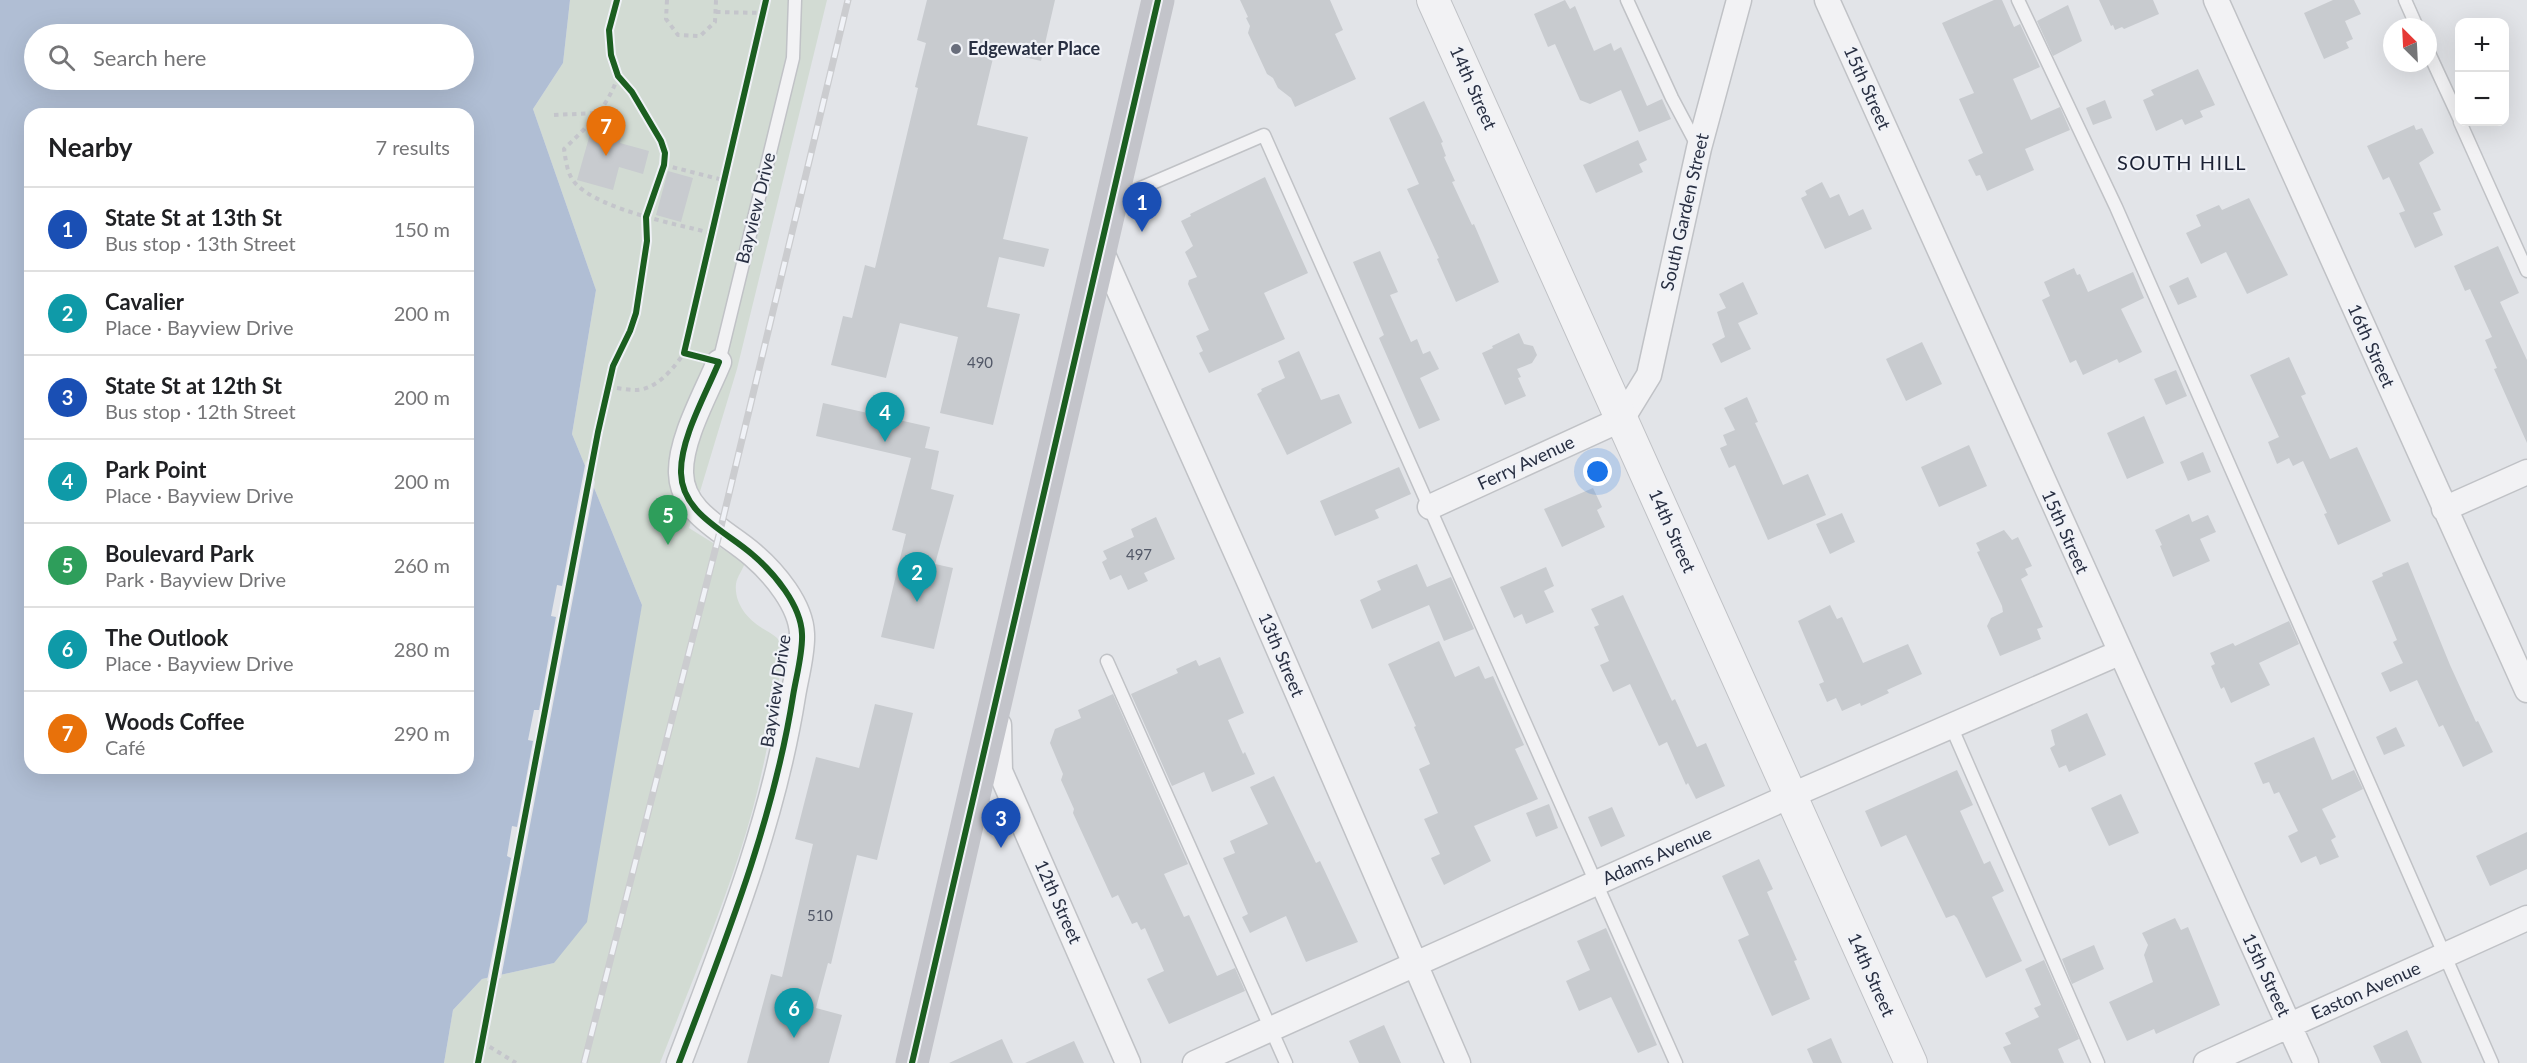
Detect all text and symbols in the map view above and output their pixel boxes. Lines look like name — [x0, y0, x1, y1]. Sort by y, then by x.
north arrow — [2383, 18, 2437, 72]
map controls — [2455, 18, 2509, 126]
button: + — [2455, 18, 2509, 72]
search box — [24, 24, 474, 90]
place label: Edgewater Place — [968, 37, 1101, 59]
icon: search — [45, 41, 78, 74]
marker: Edgewater Place — [949, 42, 963, 56]
street label: 14th Street — [1446, 42, 1502, 133]
street label: 15th Street — [1840, 42, 1896, 133]
text: Search here — [93, 44, 206, 71]
button: − — [2455, 72, 2509, 126]
pin: 7 — [586, 106, 626, 156]
street label: South Garden Street — [1655, 130, 1713, 293]
text: Nearby — [48, 131, 133, 163]
text: 7 results — [375, 135, 450, 159]
street label: Bayview Drive — [731, 150, 779, 266]
district label: SOUTH HILL — [2117, 150, 2247, 174]
pin: 1 — [1122, 182, 1162, 232]
text: State St at 13th St — [105, 204, 282, 231]
text: 1 — [62, 217, 73, 241]
text: 150 m — [394, 217, 450, 241]
text: Bus stop · 13th Street — [105, 231, 296, 255]
text: Cavalier — [105, 288, 184, 315]
street label: 16th Street — [2344, 300, 2400, 391]
text: 2 — [62, 301, 73, 325]
text: 200 m — [394, 301, 450, 325]
text: Place · Bayview Drive — [105, 315, 293, 339]
house number: 490 — [967, 353, 993, 371]
text: State St at 12th St — [105, 372, 282, 399]
text: 3 — [62, 385, 73, 409]
text: 200 m — [394, 385, 450, 409]
pin: 4 — [866, 392, 904, 442]
text: Bus stop · 12th Street — [105, 399, 296, 423]
street label: Ferry Avenue — [1474, 430, 1578, 494]
text: Park Point — [105, 456, 207, 483]
your location — [1583, 457, 1612, 486]
text: 4 — [62, 469, 73, 493]
text: 200 m — [394, 469, 450, 493]
text: Place · Bayview Drive — [105, 483, 293, 507]
street label: 14th Street — [1645, 485, 1701, 576]
street label: 15th Street — [2038, 486, 2094, 577]
pin: 5 — [648, 496, 688, 545]
text: Boulevard Park — [105, 540, 254, 567]
house number: 497 — [1126, 545, 1152, 563]
pin: 2 — [898, 552, 936, 602]
text: 5 — [62, 553, 73, 577]
text: 260 m — [394, 553, 450, 577]
text: Park · Bayview Drive — [105, 567, 286, 591]
street label: 13th Street — [1254, 609, 1310, 701]
text: The Outlook — [105, 624, 228, 651]
street label: Bayview Drive — [755, 633, 795, 749]
text: 6 — [62, 637, 73, 661]
text: 280 m — [394, 637, 450, 661]
text: Place · Bayview Drive — [105, 651, 293, 675]
text: Woods Coffee — [105, 708, 244, 735]
text: 7 — [62, 721, 73, 745]
text: 290 m — [394, 721, 450, 745]
text: Café — [105, 735, 145, 759]
pin: 3 — [982, 798, 1020, 848]
street label: Adams Avenue — [1599, 821, 1715, 889]
street label: 12th Street — [1031, 856, 1087, 947]
house number: 510 — [807, 906, 833, 924]
street label: 14th Street — [1844, 929, 1900, 1020]
street label: 15th Street — [2238, 929, 2296, 1020]
street label: Easton Avenue — [2308, 956, 2424, 1024]
pin: 6 — [774, 988, 814, 1038]

